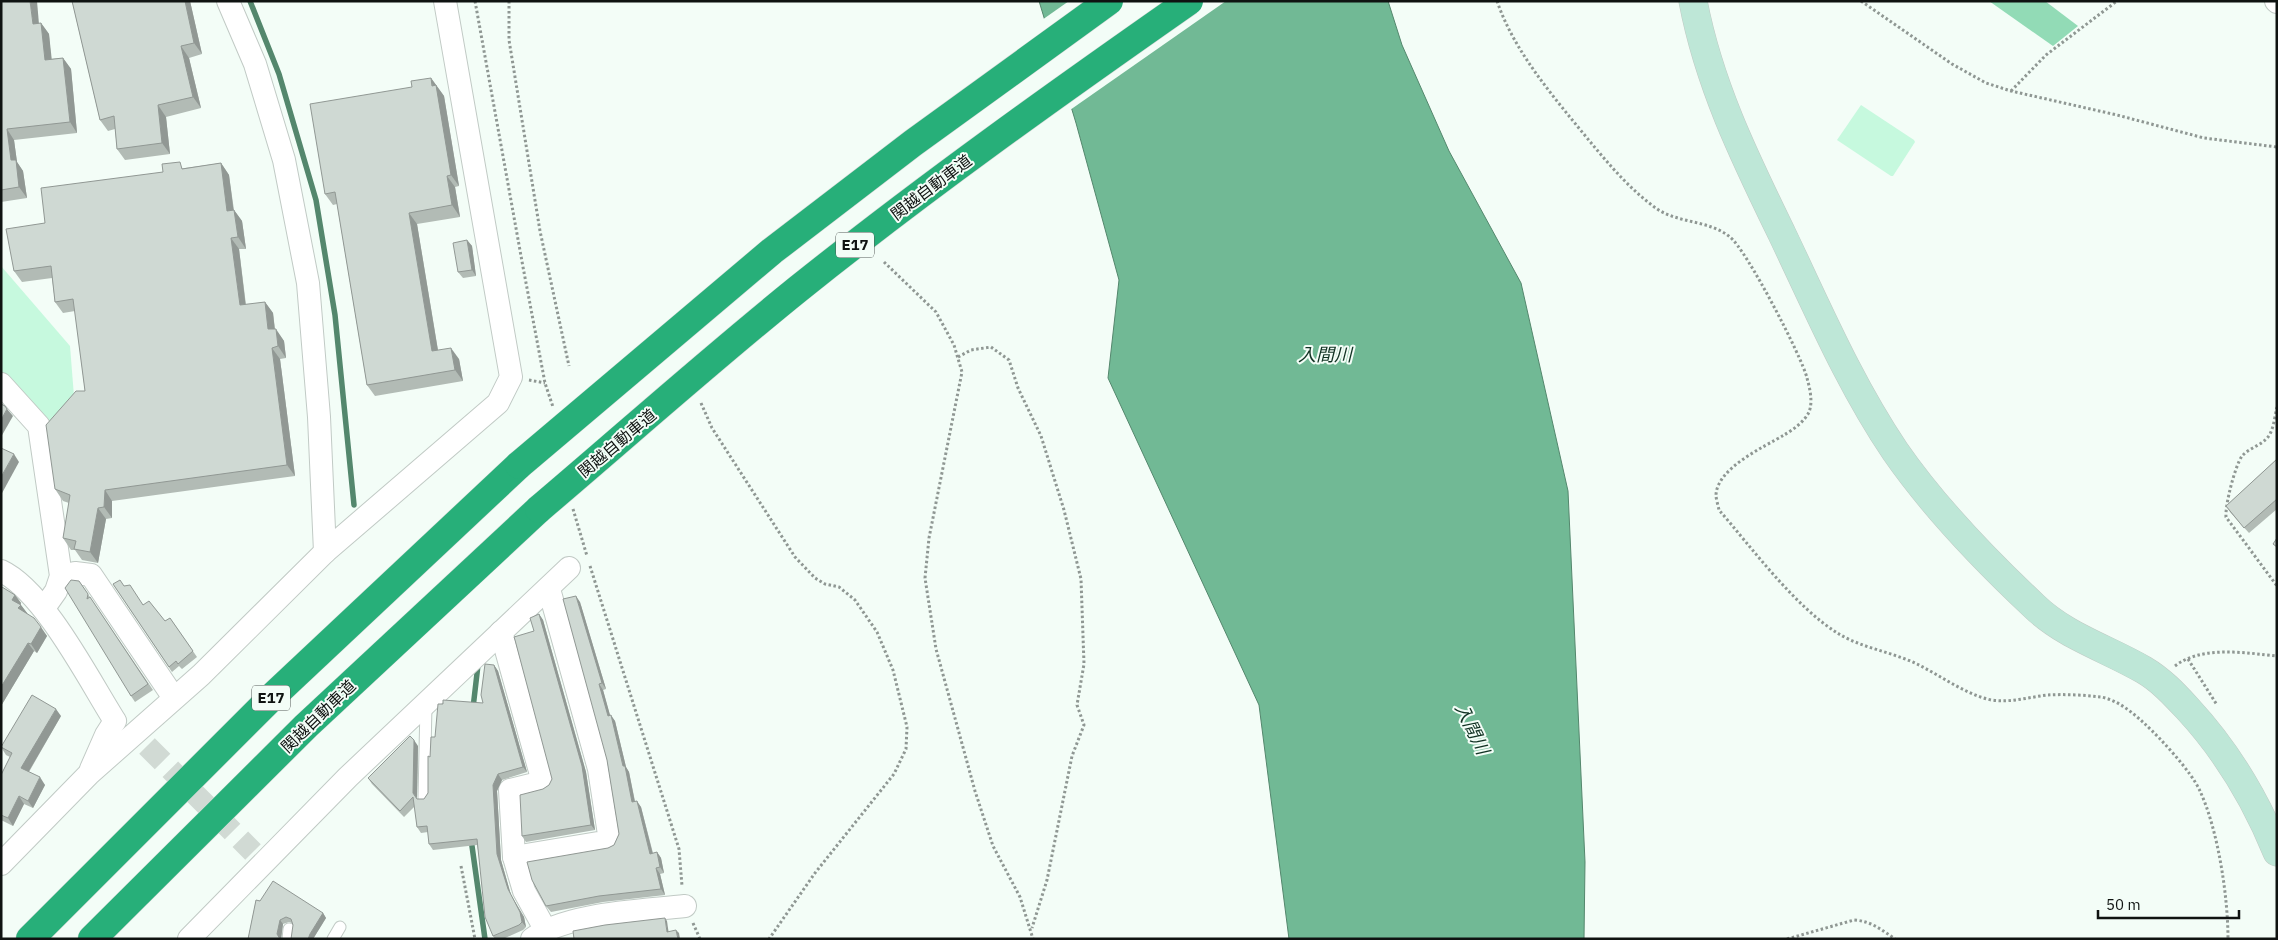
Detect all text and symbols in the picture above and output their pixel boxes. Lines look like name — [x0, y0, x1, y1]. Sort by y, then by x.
street label: 関越自動車道 — [887, 150, 975, 224]
road number: E17 — [836, 232, 874, 258]
water label: 入間川 — [1298, 343, 1354, 366]
street label: 関越自動車道 — [574, 404, 660, 482]
street label: 関越自動車道 — [277, 675, 359, 757]
road number: E17 — [252, 686, 290, 710]
water label: 入間川 — [1450, 699, 1495, 760]
scale bar — [2098, 888, 2239, 920]
text: 50 m — [2106, 895, 2141, 914]

